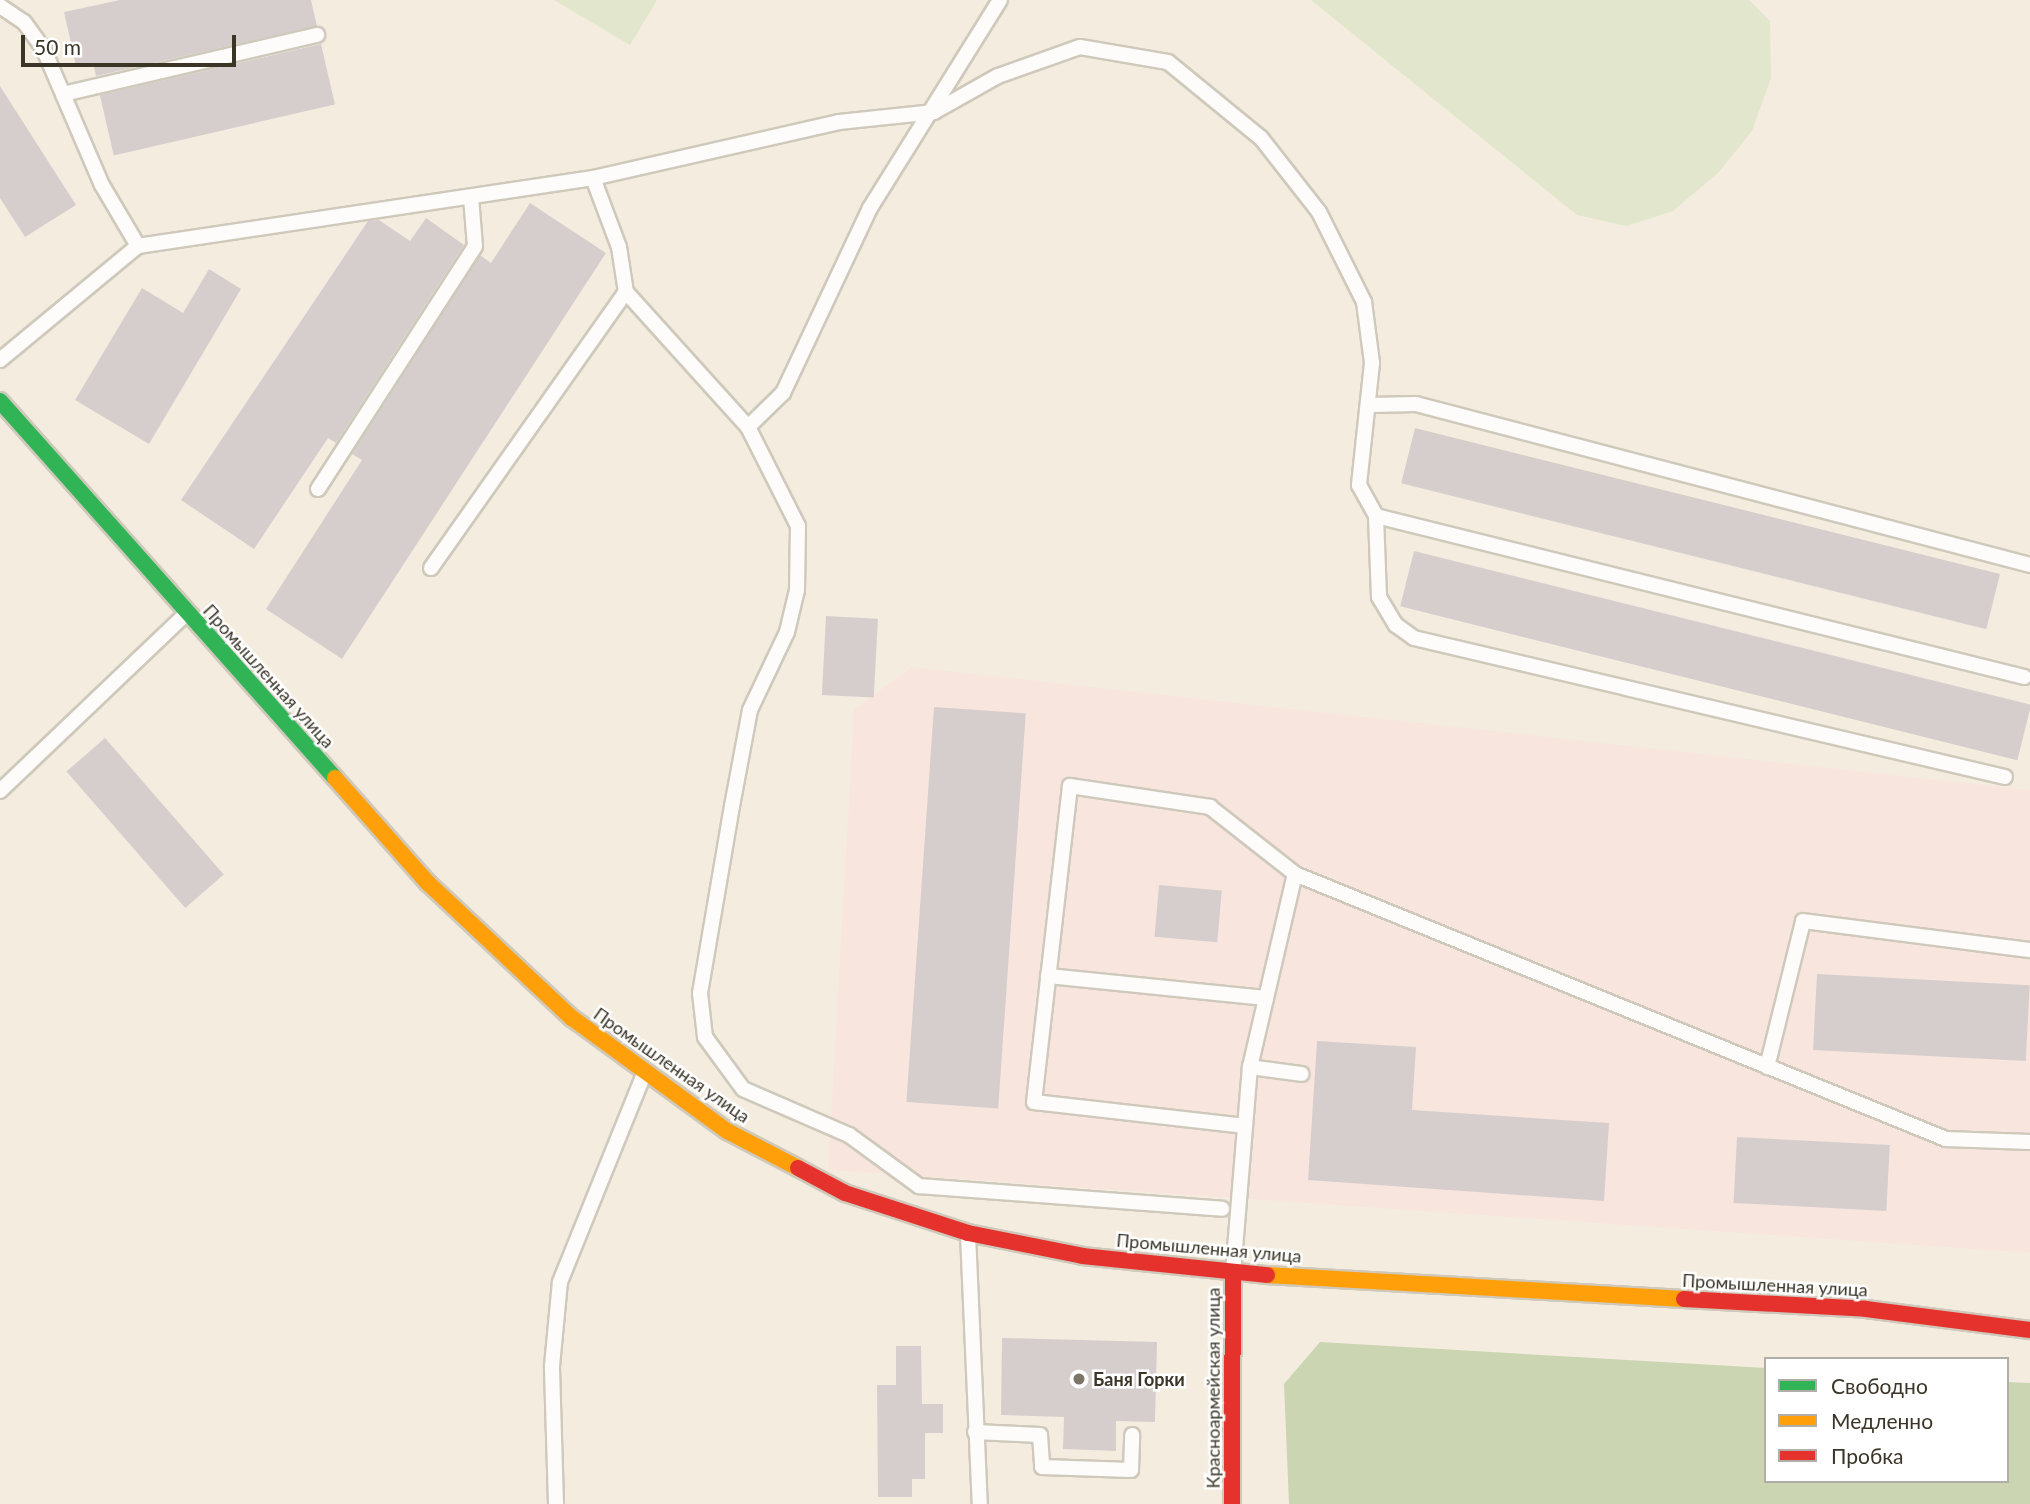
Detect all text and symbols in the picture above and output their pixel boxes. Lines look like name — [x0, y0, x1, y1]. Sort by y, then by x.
scale bar — [24, 21, 240, 65]
text: 50 m — [34, 34, 81, 59]
street label: Промышленная улица — [199, 600, 339, 752]
street label: Промышленная улица — [590, 1003, 754, 1127]
street label: Промышленная улица — [1116, 1229, 1302, 1267]
street label: Промышленная улица — [1682, 1269, 1868, 1301]
street label: Красноармейская улица — [1202, 1288, 1224, 1488]
legend — [1764, 1357, 2009, 1483]
place label: Баня Горки — [1093, 1368, 1185, 1390]
marker: Баня Горки — [1071, 1371, 1087, 1387]
text: Свободно — [1831, 1373, 1928, 1398]
text: Медленно — [1831, 1408, 1933, 1433]
text: Пробка — [1831, 1443, 1904, 1468]

